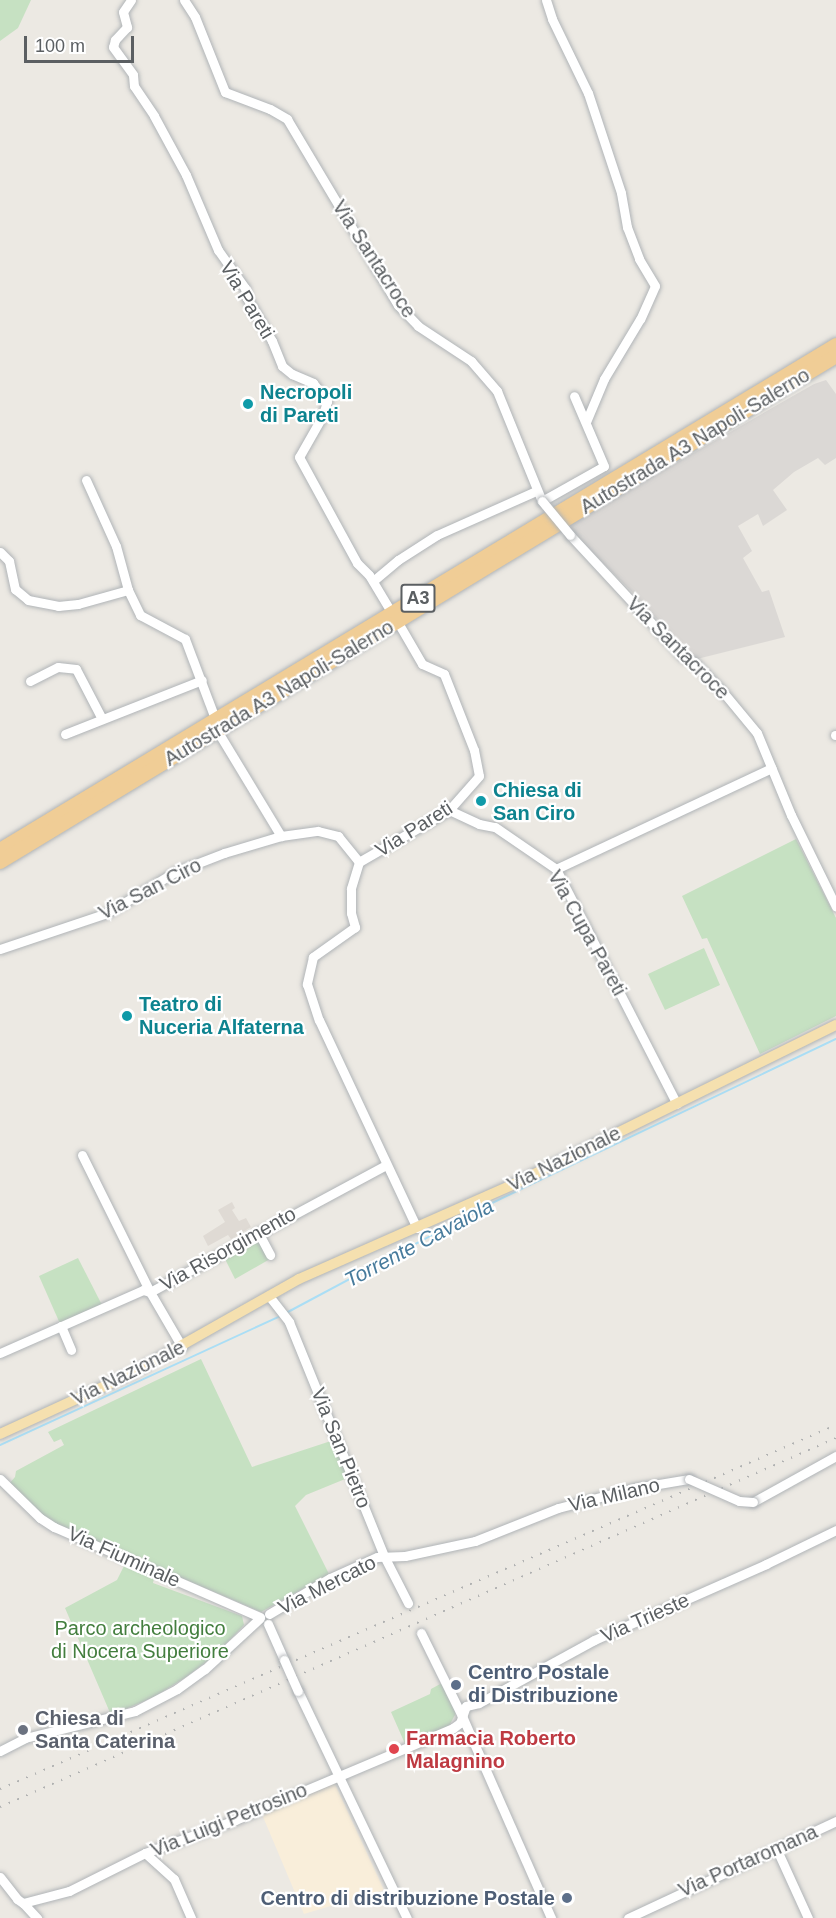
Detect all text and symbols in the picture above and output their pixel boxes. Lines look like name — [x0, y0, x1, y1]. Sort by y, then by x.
scale bar — [27, 24, 136, 62]
text: 100 m — [35, 36, 85, 56]
street label: Via Santacroce — [327, 196, 421, 322]
street label: Via Pareti — [214, 257, 280, 343]
street label: Autostrada A3 Napoli-Salerno — [575, 363, 815, 519]
place label: Necropoli di Pareti — [260, 380, 352, 427]
marker: Necropoli di Pareti — [241, 397, 255, 411]
road number: A3 — [400, 583, 436, 613]
street label: Via Santacroce — [622, 592, 734, 704]
street label: Autostrada A3 Napoli-Salerno — [159, 615, 399, 771]
place label: Chiesa di San Ciro — [493, 778, 582, 825]
marker: Chiesa di San Ciro — [474, 794, 488, 808]
street label: Via Pareti — [371, 796, 457, 862]
street label: Via San Ciro — [95, 853, 205, 925]
street label: Via Cupa Pareti — [543, 866, 631, 1000]
place label: Teatro di Nuceria Alfaterna — [139, 993, 305, 1040]
marker: Teatro di Nuceria Alfaterna — [120, 1009, 134, 1023]
street label: Via Nazionale — [503, 1121, 625, 1197]
water label: Torrente Cavaiola — [340, 1193, 498, 1293]
street label: Via Risorgimento — [156, 1202, 300, 1296]
street label: Via Nazionale — [67, 1335, 189, 1411]
street label: Via San Pietro — [306, 1384, 376, 1512]
street label: Via Milano — [566, 1473, 662, 1517]
street label: Via Fiuminale — [64, 1521, 184, 1593]
street label: Via Mercato — [274, 1550, 380, 1620]
street label: Via Trieste — [597, 1588, 693, 1648]
park label: Parco archeologico di Nocera Superiore — [51, 1616, 229, 1663]
place label: Centro Postale di Distribuzione — [468, 1661, 618, 1708]
marker: Centro Postale di Distribuzione — [449, 1678, 463, 1692]
place label: Chiesa di Santa Caterina — [35, 1706, 175, 1753]
marker: Chiesa di Santa Caterina — [16, 1723, 30, 1737]
place label: Farmacia Roberto Malagnino — [406, 1726, 576, 1773]
marker: Farmacia Roberto Malagnino — [387, 1742, 401, 1756]
street label: Via Luigi Petrosino — [147, 1778, 311, 1862]
street label: Via Portaromana — [675, 1820, 821, 1902]
place label: Centro di distribuzione Postale — [261, 1886, 555, 1910]
marker: Centro di distribuzione Postale — [560, 1891, 574, 1905]

